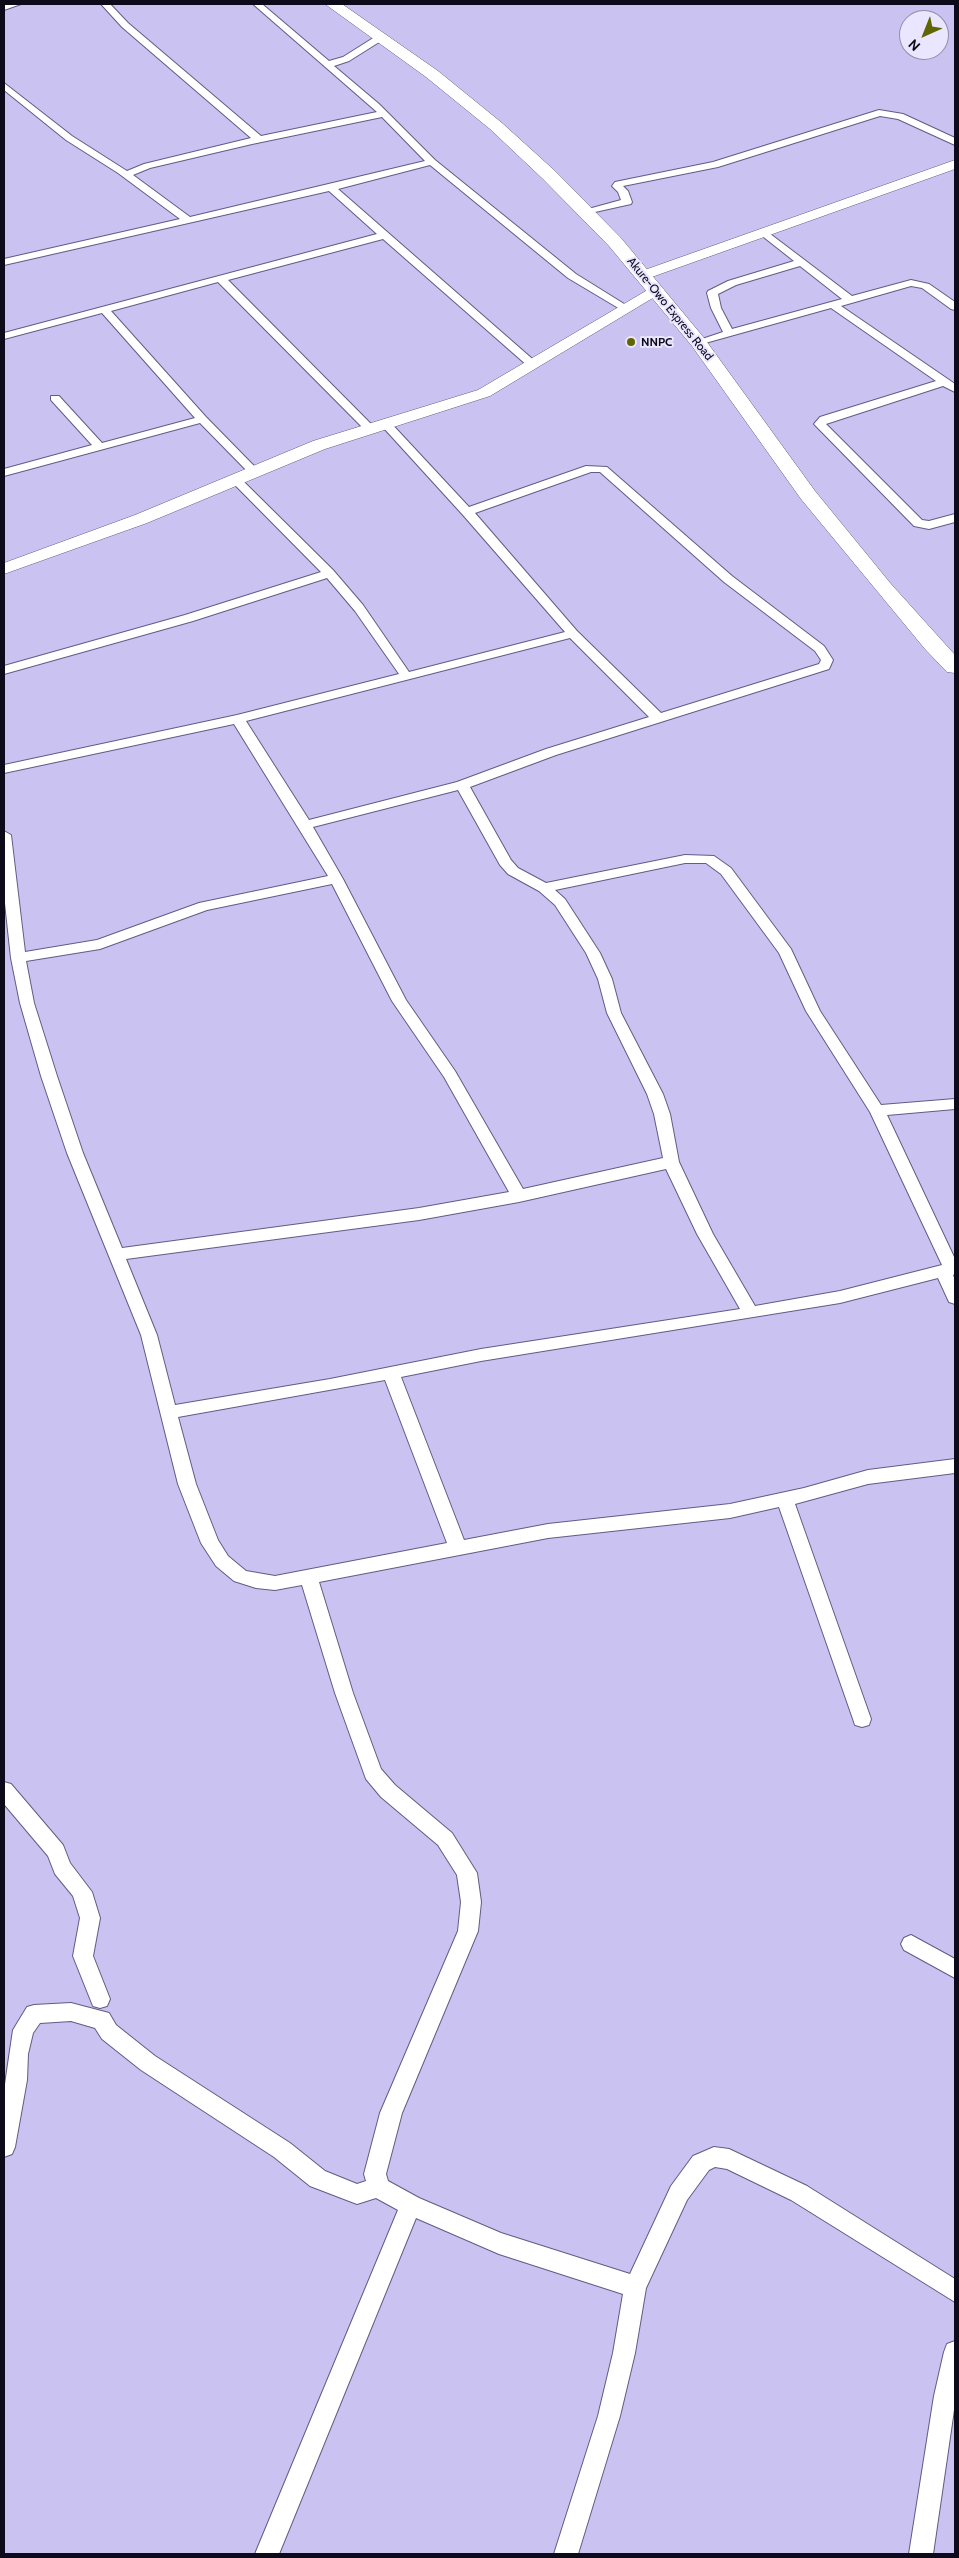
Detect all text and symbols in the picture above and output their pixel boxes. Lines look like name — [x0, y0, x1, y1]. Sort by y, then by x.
north arrow — [899, 10, 949, 60]
text: N — [904, 35, 924, 55]
street label: Akure-Owo Express Road — [624, 255, 716, 363]
place label: NNPC — [641, 335, 672, 349]
marker: NNPC — [625, 336, 637, 348]

